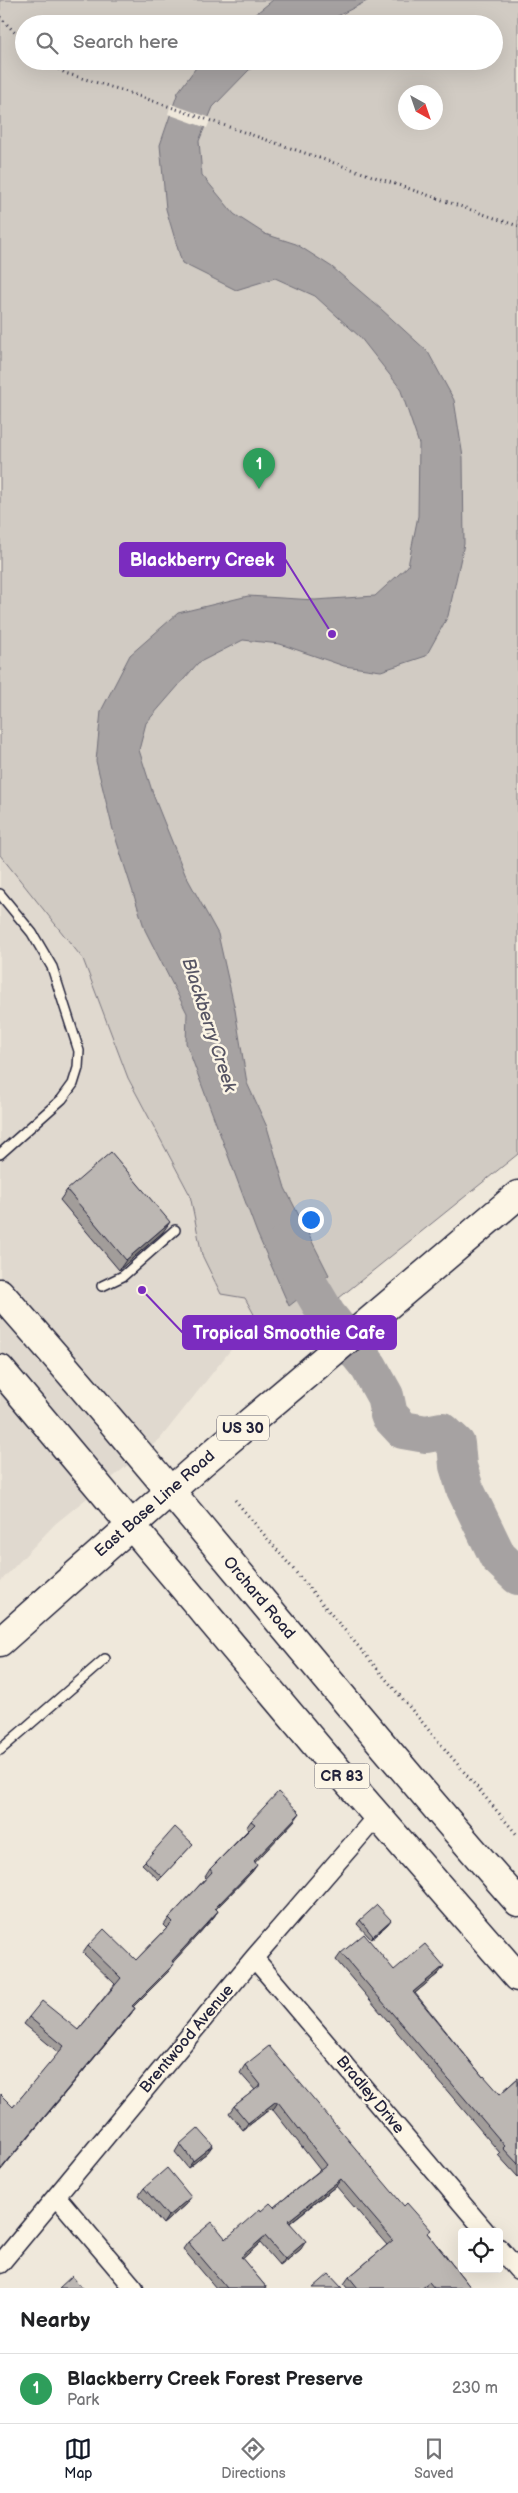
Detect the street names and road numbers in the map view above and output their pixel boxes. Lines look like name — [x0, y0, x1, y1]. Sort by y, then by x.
road number: US 30 — [217, 1416, 269, 1440]
street label: East Base Line Road — [91, 1447, 219, 1561]
street label: Orchard Road — [219, 1553, 299, 1643]
road number: CR 83 — [314, 1764, 370, 1788]
street label: Brentwood Avenue — [136, 1980, 238, 2097]
street label: Bradley Drive — [332, 2052, 408, 2138]

